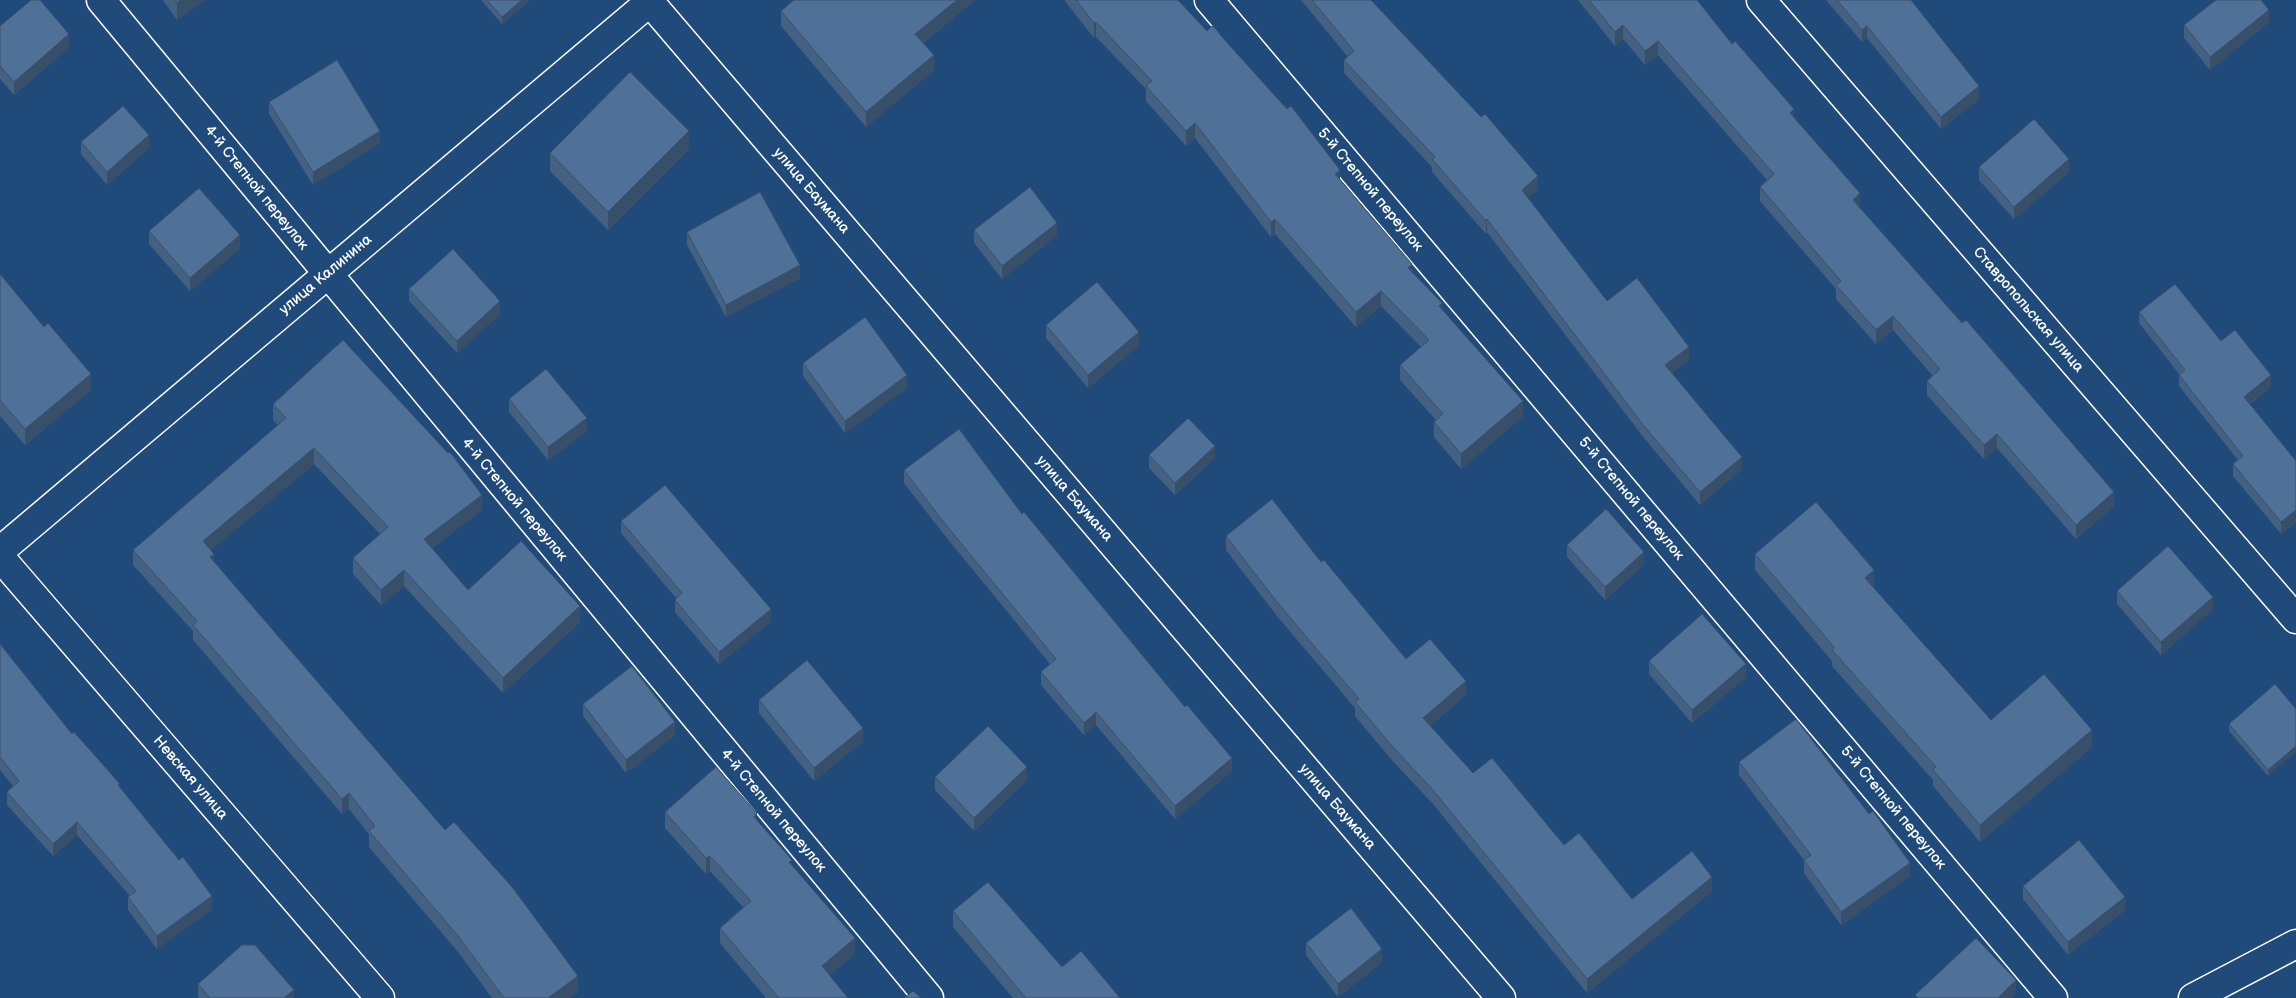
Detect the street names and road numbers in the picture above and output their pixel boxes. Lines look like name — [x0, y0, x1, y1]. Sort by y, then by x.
street label: 4-й Степной переулок — [200, 122, 312, 254]
street label: 5-й Степной переулок — [1313, 125, 1427, 255]
street label: улица Баумана — [769, 144, 853, 238]
street label: улица Калинина — [276, 231, 376, 319]
street label: Ставропольская улица — [1969, 244, 2087, 376]
street label: 5-й Степной переулок — [1574, 434, 1688, 564]
street label: 4-й Степной переулок — [457, 435, 571, 565]
street label: улица Баумана — [1032, 452, 1116, 546]
street label: Невская улица — [149, 732, 231, 824]
street label: 5-й Степной переулок — [1836, 743, 1950, 873]
street label: 4-й Степной переулок — [716, 746, 830, 876]
street label: улица Баумана — [1295, 760, 1379, 854]

